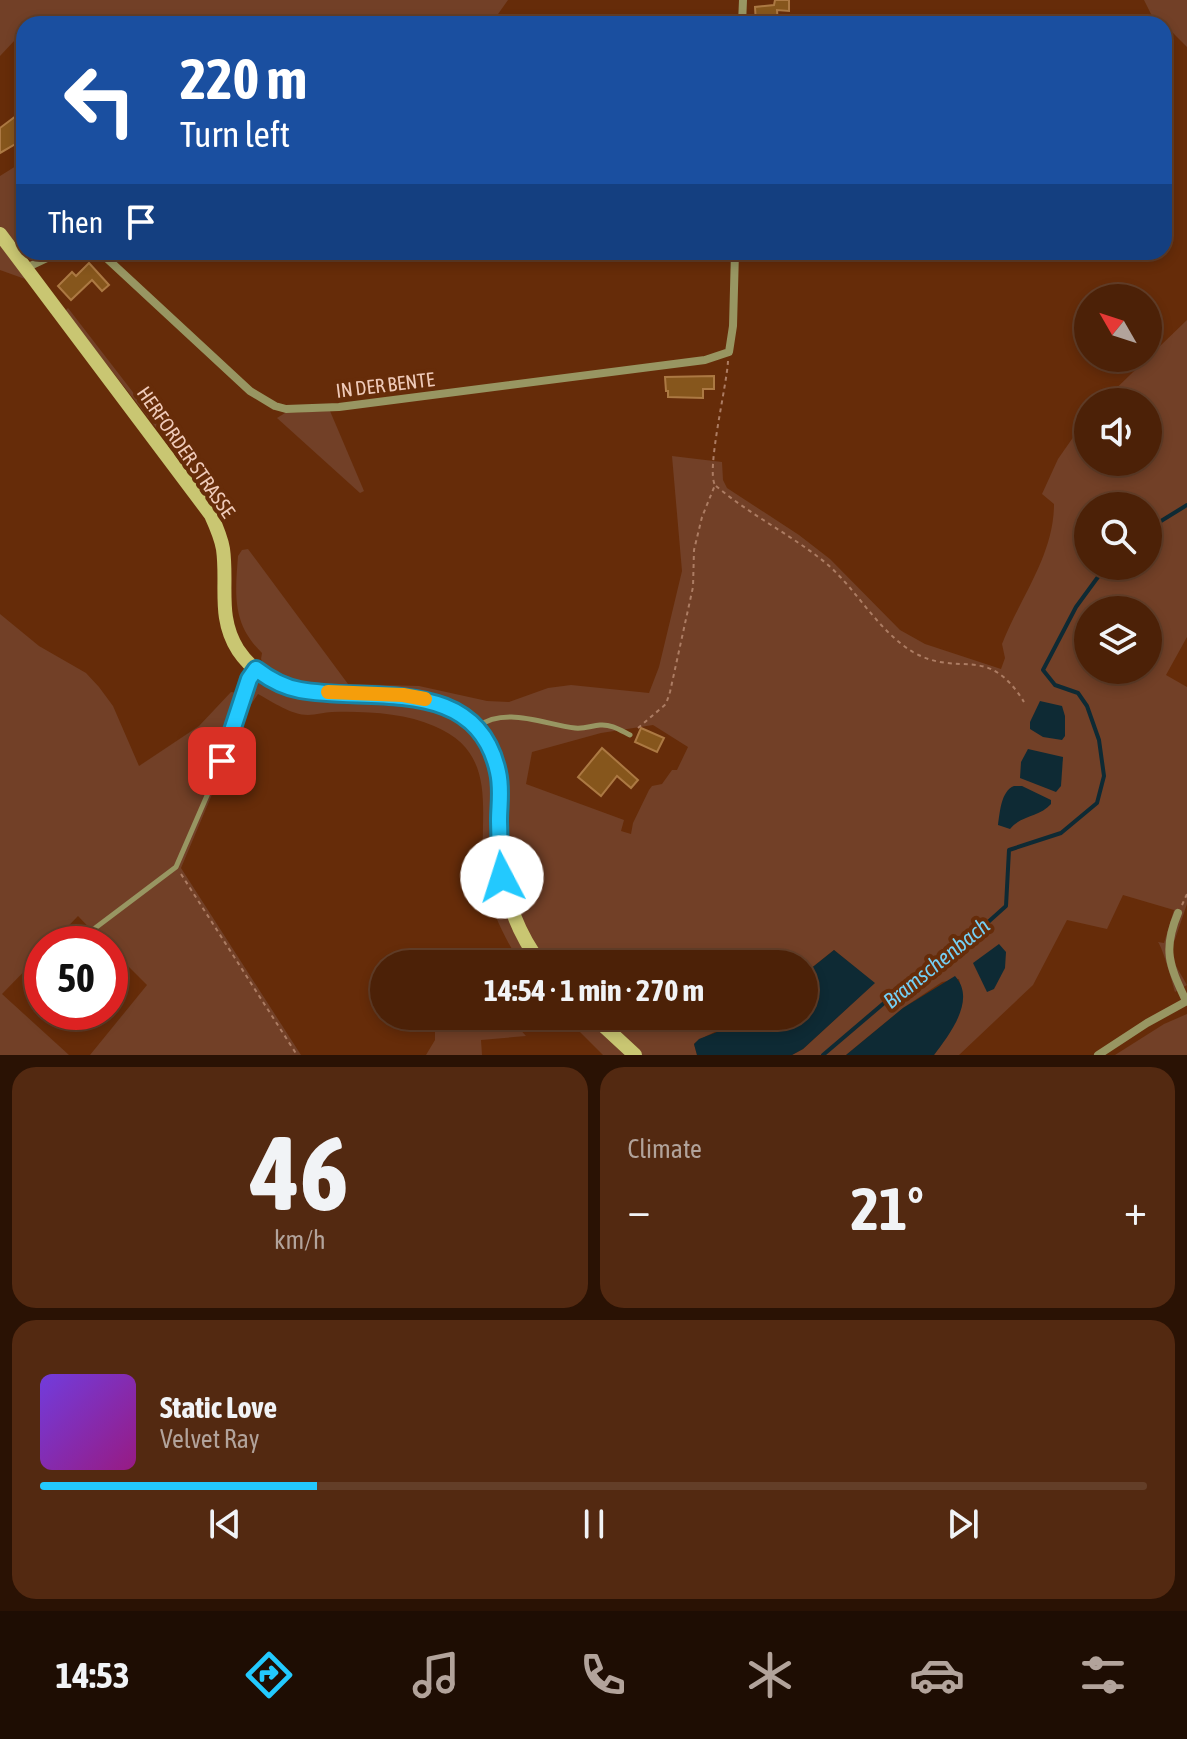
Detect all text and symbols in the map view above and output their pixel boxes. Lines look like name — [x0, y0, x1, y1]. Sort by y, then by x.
text: 220 m — [180, 47, 307, 111]
icon: left — [48, 48, 152, 152]
text: Turn left — [180, 113, 290, 155]
icon: arrive — [119, 200, 163, 244]
text: Then — [48, 205, 103, 239]
north arrow — [1074, 284, 1162, 372]
map controls — [1074, 284, 1162, 684]
street label: IN DER BENTE — [334, 367, 436, 402]
street label: HERFORDER STRASSE — [133, 382, 240, 522]
button: sound — [1074, 388, 1162, 476]
button: search — [1074, 492, 1162, 580]
button: layers — [1074, 596, 1162, 684]
pin — [188, 727, 256, 795]
icon: arrive — [200, 739, 244, 783]
position arrow — [460, 835, 544, 919]
water label: Bramschenbach — [878, 912, 995, 1014]
speed limit sign: 50 — [24, 926, 128, 1030]
text: 14:54 · 1 min · 270 m — [484, 973, 704, 1007]
text: 46 — [251, 1113, 349, 1232]
text: Climate — [628, 1134, 702, 1164]
text: 21° — [851, 1174, 924, 1243]
text: − — [628, 1184, 650, 1234]
text: + — [1124, 1184, 1147, 1234]
text: km/h — [274, 1225, 326, 1255]
text: Static Love — [160, 1390, 277, 1424]
text: Velvet Ray — [160, 1424, 260, 1454]
icon: previous — [203, 1502, 247, 1546]
icon: pause — [572, 1502, 616, 1546]
icon: next — [941, 1502, 985, 1546]
icon: directions — [241, 1647, 297, 1703]
icon: music — [408, 1647, 464, 1703]
icon: phone — [575, 1647, 631, 1703]
icon: climate — [742, 1647, 798, 1703]
icon: car — [909, 1647, 965, 1703]
icon: filters — [1075, 1647, 1131, 1703]
text: 14:53 — [55, 1654, 130, 1696]

